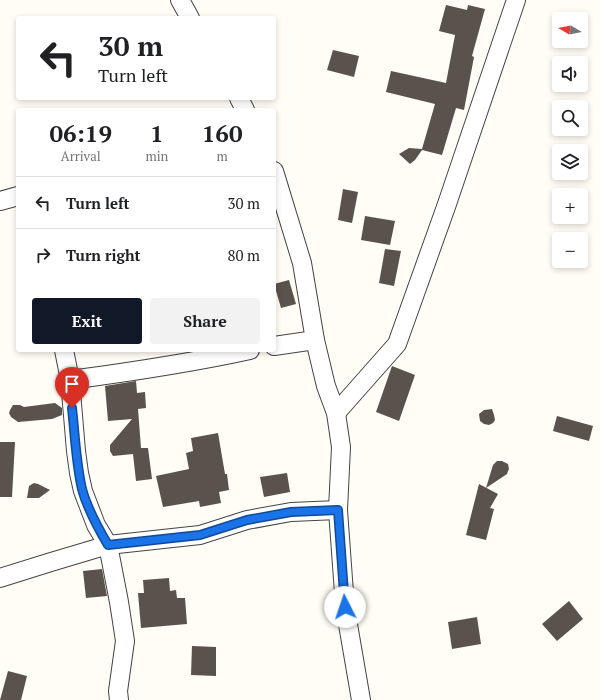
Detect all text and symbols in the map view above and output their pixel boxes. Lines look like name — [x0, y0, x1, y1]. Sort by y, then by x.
north arrow — [552, 12, 588, 48]
map controls — [552, 12, 588, 268]
text: 30 m — [98, 27, 163, 64]
icon: left — [32, 32, 84, 84]
button: sound — [552, 56, 588, 92]
text: Turn left — [98, 63, 168, 87]
button: search — [552, 100, 588, 136]
text: 06:19 — [49, 117, 112, 149]
text: 1 — [150, 117, 164, 149]
text: 160 — [202, 117, 242, 149]
button: layers — [552, 144, 588, 180]
text: Arrival — [61, 147, 101, 165]
text: min — [145, 147, 168, 165]
text: m — [217, 147, 228, 165]
button: + — [552, 188, 588, 224]
icon: left — [32, 192, 54, 214]
text: Turn left — [66, 193, 130, 213]
text: 30 m — [227, 193, 260, 213]
button: − — [552, 232, 588, 268]
icon: right — [32, 244, 54, 266]
text: Turn right — [66, 245, 141, 265]
text: 80 m — [227, 245, 260, 265]
button: Exit — [32, 298, 142, 344]
button: Share — [150, 298, 260, 344]
pin — [55, 367, 89, 408]
icon: arrive — [61, 373, 83, 395]
position arrow — [324, 586, 366, 628]

